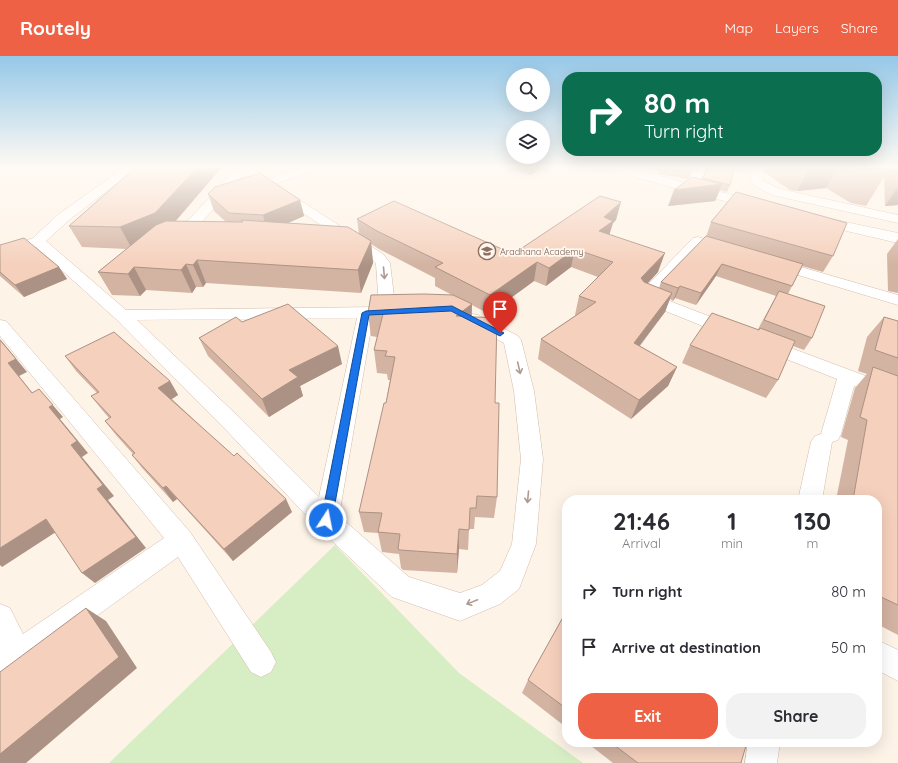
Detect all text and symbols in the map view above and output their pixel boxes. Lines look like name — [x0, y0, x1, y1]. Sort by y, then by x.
text: Routely — [20, 16, 91, 40]
text: Map — [724, 19, 753, 37]
text: Layers — [775, 19, 819, 37]
text: Share — [841, 19, 878, 37]
map controls — [506, 68, 550, 164]
button: search — [506, 68, 550, 112]
text: 80 m — [644, 85, 710, 120]
icon: right — [578, 88, 630, 140]
button: layers — [506, 120, 550, 164]
text: Turn right — [644, 120, 724, 143]
school or university icon: Aradhana Academy — [477, 241, 497, 261]
place label: Aradhana Academy — [500, 246, 584, 257]
one-way arrow — [380, 266, 387, 279]
pin — [483, 292, 517, 333]
icon: arrive — [489, 298, 511, 320]
one-way arrow — [516, 361, 523, 374]
one-way arrow — [524, 490, 532, 503]
position arrow — [305, 499, 347, 541]
text: 21:46 — [613, 506, 670, 536]
text: 1 — [727, 506, 737, 536]
text: 130 — [794, 506, 831, 536]
text: Arrival — [622, 535, 661, 551]
text: min — [721, 535, 743, 551]
text: m — [807, 535, 818, 551]
icon: right — [578, 580, 600, 602]
text: Turn right — [612, 582, 683, 601]
text: 80 m — [831, 582, 866, 601]
one-way arrow — [467, 599, 479, 607]
icon: arrive — [578, 636, 600, 658]
text: Arrive at destination — [612, 638, 761, 657]
text: 50 m — [831, 638, 866, 657]
button: Exit — [578, 693, 718, 739]
button: Share — [726, 693, 866, 739]

